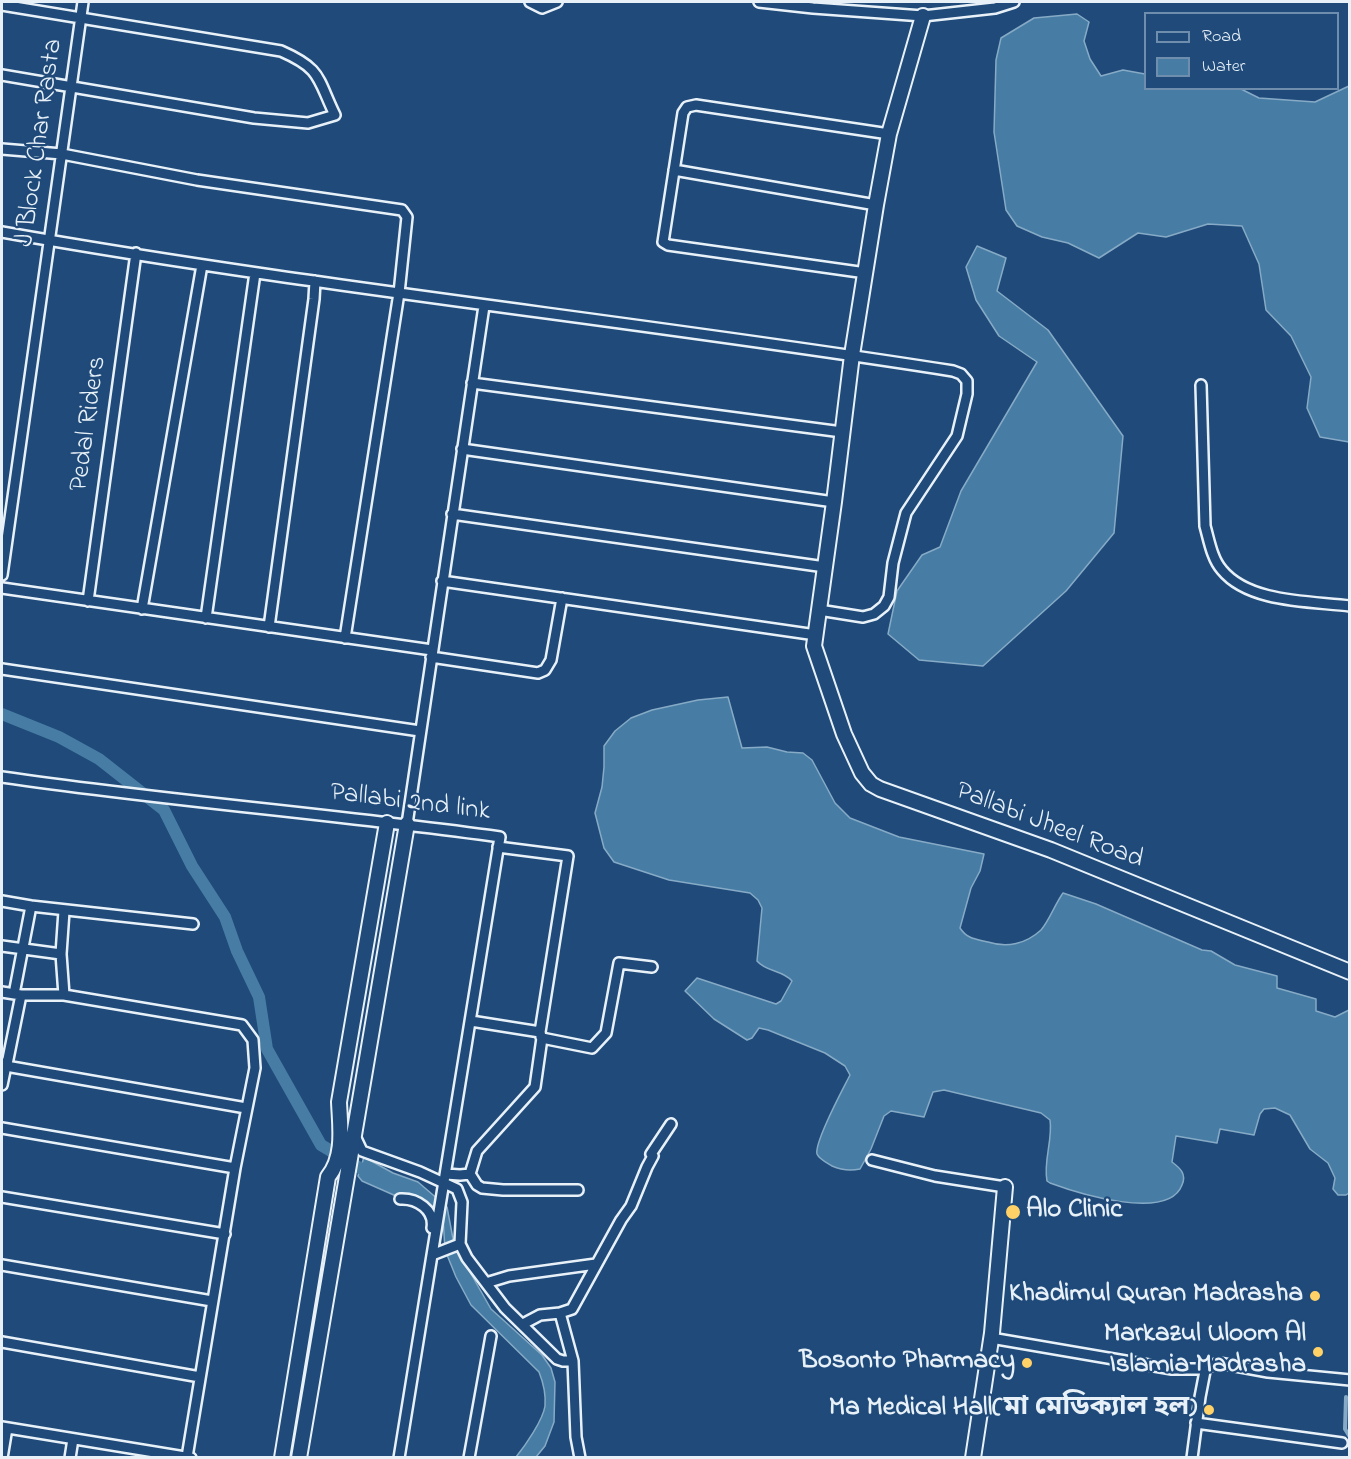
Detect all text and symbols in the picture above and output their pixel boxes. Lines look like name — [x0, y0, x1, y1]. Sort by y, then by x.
legend — [1144, 12, 1339, 90]
text: Road — [1202, 24, 1241, 50]
street label: J Block Char Rasta — [10, 37, 72, 249]
text: Water — [1202, 54, 1245, 80]
street label: Pedal Riders — [64, 354, 116, 494]
street label: Pallabi Jheel Road — [951, 776, 1147, 878]
street label: Pallabi 2nd link — [328, 778, 492, 830]
place label: Alo Clinic — [1026, 1196, 1122, 1228]
marker: Alo Clinic — [1004, 1203, 1022, 1221]
place label: Khadimul Quran Madrasha — [1009, 1280, 1303, 1312]
marker: Khadimul Quran Madrasha — [1308, 1289, 1322, 1303]
place label: Markazul Uloom Al Islamia Madrasha — [1104, 1320, 1306, 1383]
marker: Markazul Uloom Al Islamia Madrasha — [1311, 1345, 1325, 1359]
place label: Bosonto Pharmacy — [800, 1347, 1015, 1379]
marker: Bosonto Pharmacy — [1020, 1356, 1034, 1370]
place label: Ma Medical Hall(মা মেডিক্যাল হল) — [829, 1394, 1197, 1426]
marker: Ma Medical Hall(মা মেডিক্যাল হল) — [1202, 1403, 1216, 1417]

